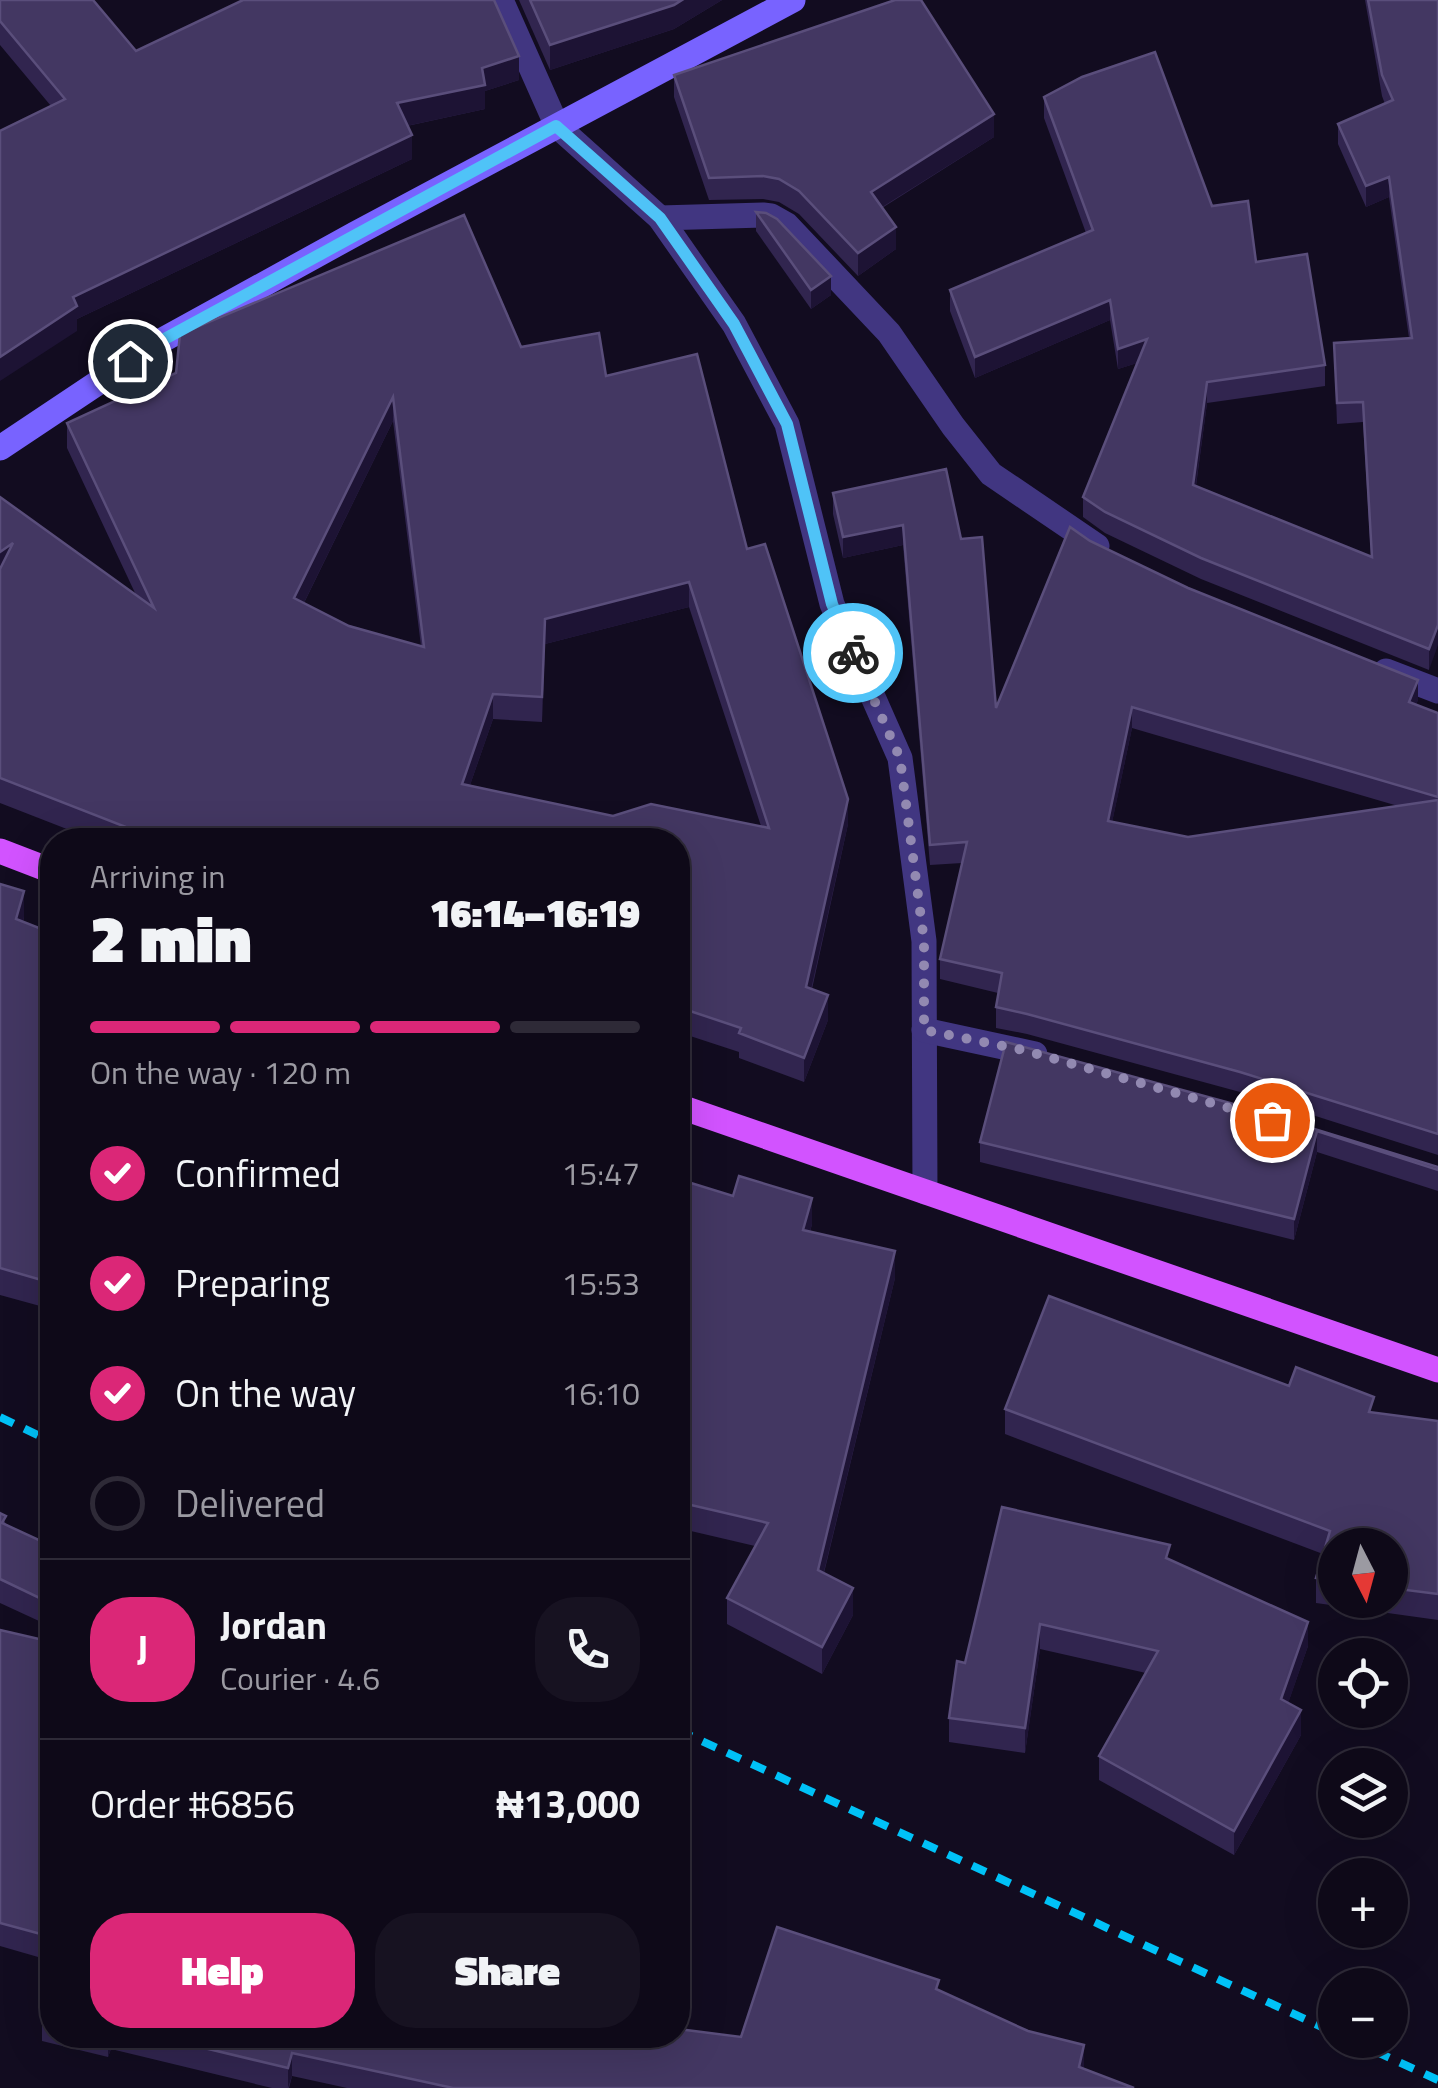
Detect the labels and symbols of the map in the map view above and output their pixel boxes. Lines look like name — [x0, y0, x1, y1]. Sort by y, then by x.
pin — [88, 319, 173, 404]
courier — [803, 603, 903, 703]
pin — [1230, 1078, 1315, 1163]
north arrow — [1318, 1528, 1408, 1618]

